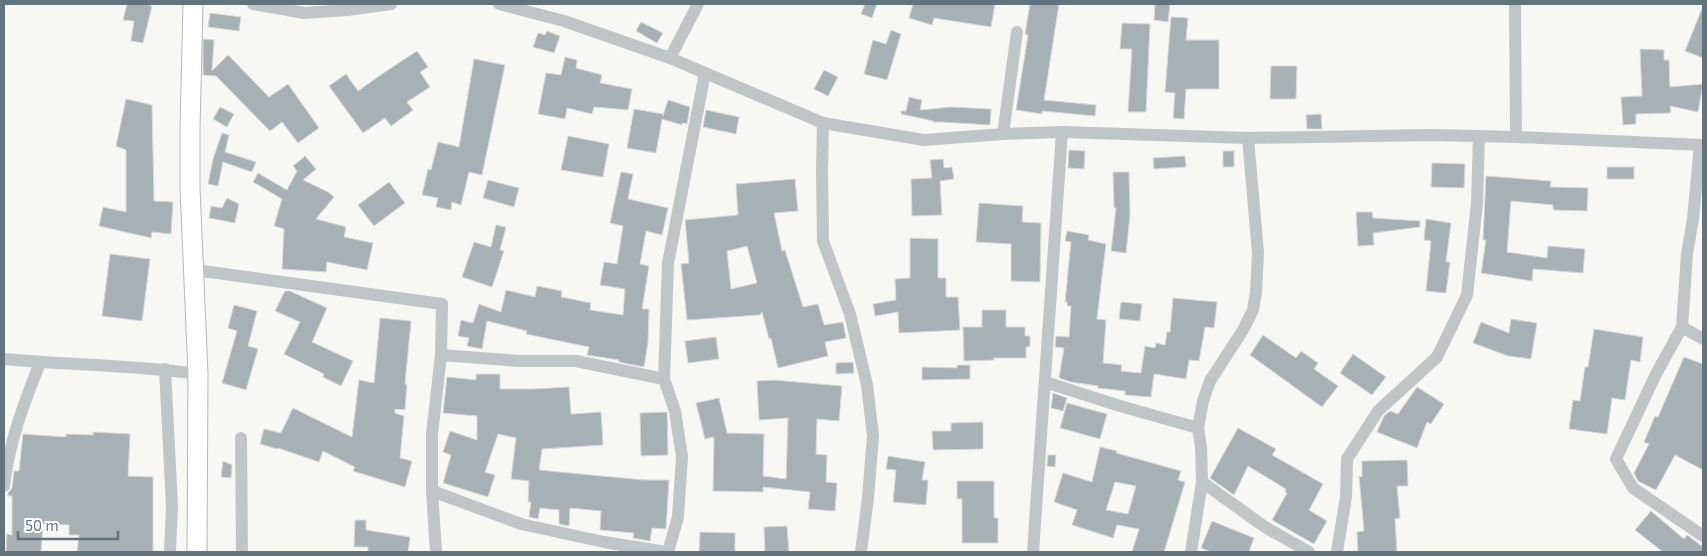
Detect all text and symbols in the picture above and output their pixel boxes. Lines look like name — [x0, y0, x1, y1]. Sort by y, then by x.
scale bar — [18, 508, 118, 540]
text: 50 m — [25, 516, 59, 534]

